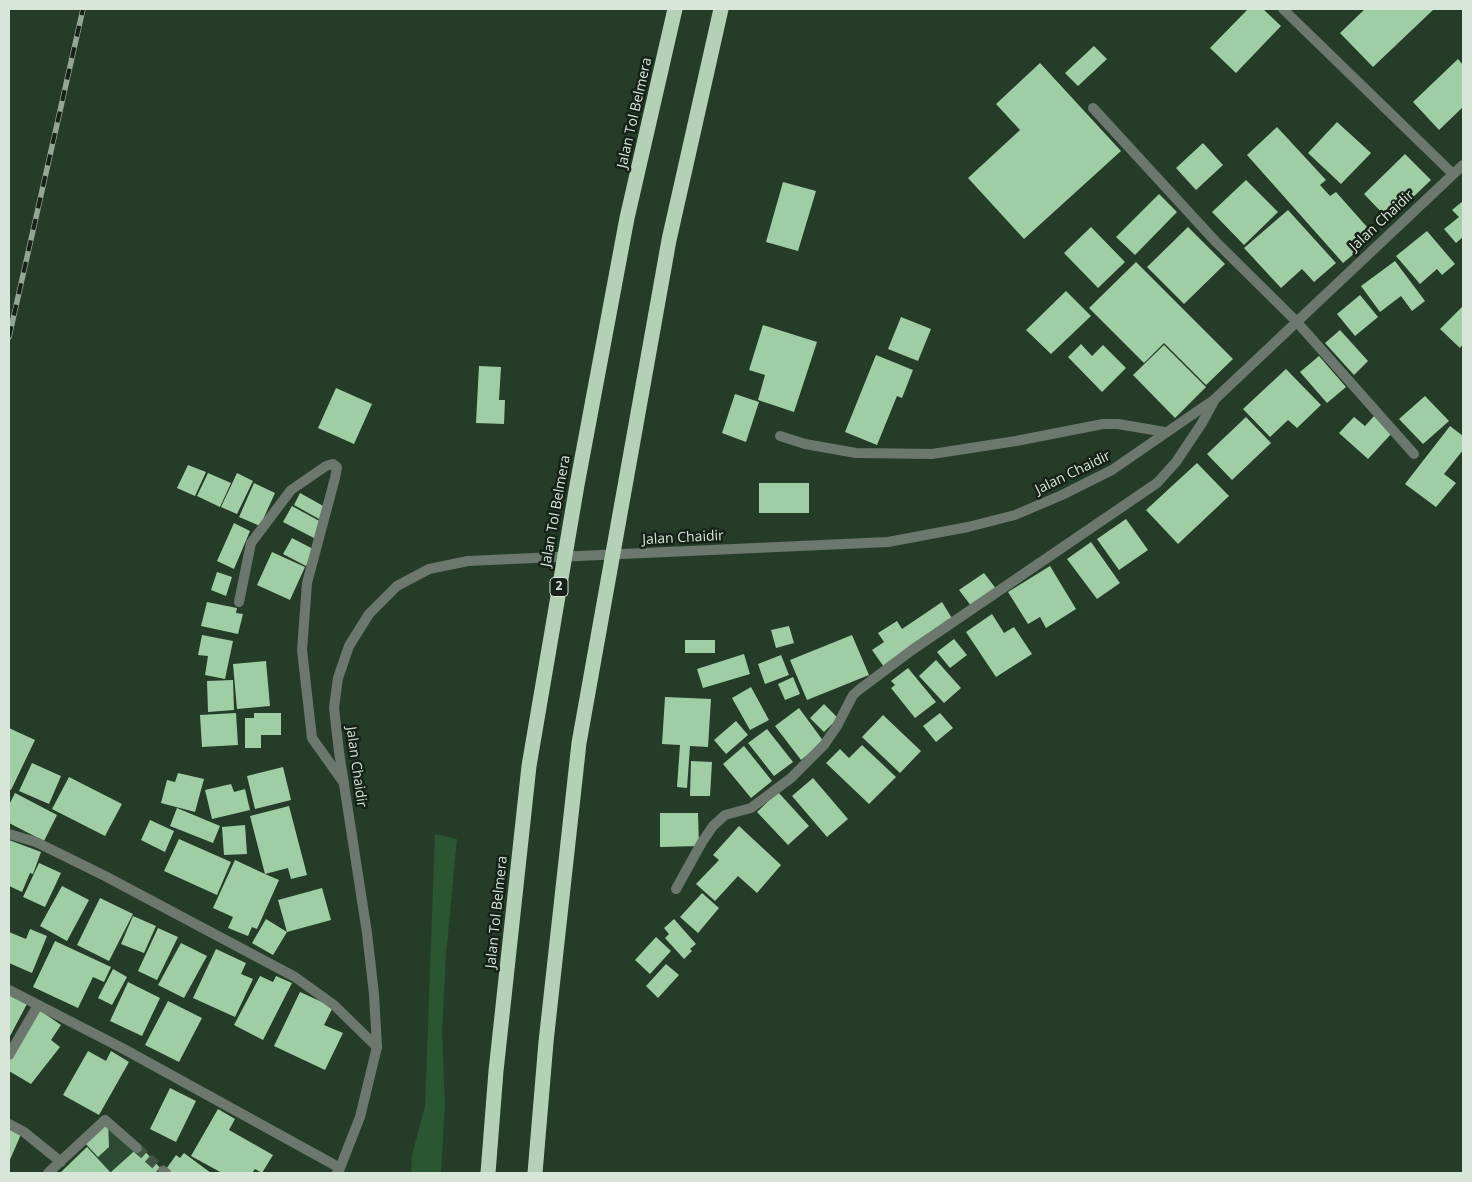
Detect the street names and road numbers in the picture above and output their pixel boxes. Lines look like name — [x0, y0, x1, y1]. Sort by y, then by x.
street label: Jalan Tol Belmera — [614, 56, 656, 170]
street label: Jalan Chaidir — [1346, 187, 1418, 255]
street label: Jalan Chaidir — [1033, 448, 1113, 498]
street label: Jalan Tol Belmera — [538, 454, 574, 568]
street label: Jalan Chaidir — [642, 527, 724, 549]
road number: 2 — [550, 578, 568, 596]
street label: Jalan Chaidir — [342, 725, 370, 809]
street label: Jalan Tol Belmera — [483, 855, 511, 969]

